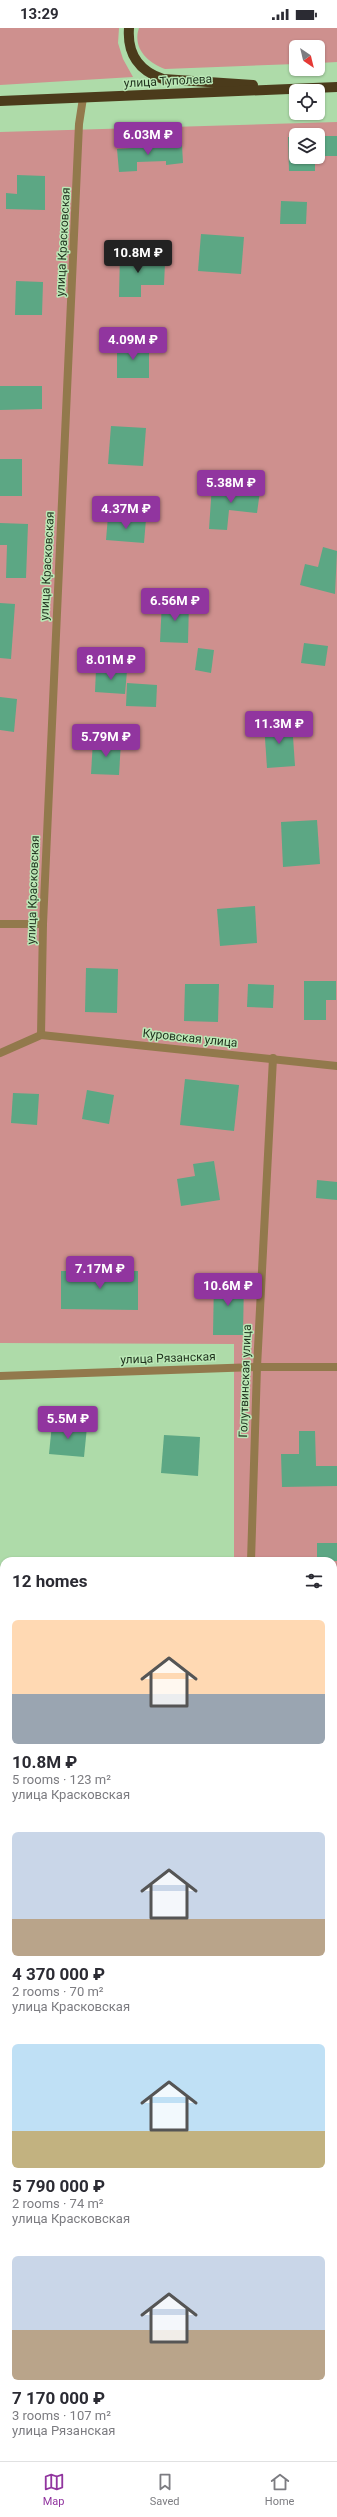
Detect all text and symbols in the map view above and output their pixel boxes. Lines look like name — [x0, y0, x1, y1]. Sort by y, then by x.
text: 13:29 — [20, 5, 59, 23]
north arrow — [289, 40, 325, 76]
map controls — [289, 40, 325, 164]
street label: улица Туполева — [123, 72, 213, 90]
button: locate — [289, 84, 325, 120]
pin: 6.03M ₽ — [111, 122, 185, 156]
text: 6.03M ₽ — [123, 127, 173, 142]
button: layers — [289, 128, 325, 164]
street label: улица Красковская — [53, 187, 73, 297]
pin: 10.8M ₽ — [101, 240, 175, 274]
text: 10.8M ₽ — [113, 245, 163, 260]
pin: 4.09M ₽ — [96, 327, 170, 361]
text: 4.09M ₽ — [108, 332, 158, 347]
pin: 5.38M ₽ — [194, 470, 268, 504]
text: 5.38M ₽ — [206, 475, 256, 490]
pin: 4.37M ₽ — [89, 496, 163, 530]
text: 4.37M ₽ — [101, 501, 151, 516]
street label: улица Красковская — [37, 511, 57, 621]
pin: 6.56M ₽ — [138, 588, 212, 622]
text: 6.56M ₽ — [150, 593, 200, 608]
pin: 8.01M ₽ — [74, 647, 148, 681]
text: 8.01M ₽ — [86, 652, 136, 667]
pin: 11.3M ₽ — [242, 711, 316, 745]
text: 11.3M ₽ — [254, 716, 304, 731]
pin: 5.79M ₽ — [69, 724, 143, 758]
text: 5.79M ₽ — [81, 729, 131, 744]
street label: улица Красковская — [24, 835, 42, 945]
street label: Куровская улица — [142, 1026, 238, 1050]
pin: 7.17M ₽ — [63, 1256, 137, 1290]
text: 7.17M ₽ — [75, 1261, 125, 1276]
pin: 10.6M ₽ — [191, 1273, 265, 1307]
text: 10.6M ₽ — [203, 1278, 253, 1293]
street label: Голутвинская улица — [236, 1324, 254, 1438]
street label: улица Рязанская — [120, 1349, 216, 1367]
pin: 5.5M ₽ — [35, 1406, 101, 1440]
text: 5.5M ₽ — [47, 1411, 89, 1426]
icon: filters — [303, 1570, 325, 1592]
text: 12 homes — [12, 1571, 88, 1591]
icon: home — [133, 1646, 205, 1718]
text: 10.8M ₽ — [12, 1752, 77, 1772]
text: 5 rooms · 123 m² — [12, 1772, 111, 1787]
text: улица Красковская — [12, 1787, 130, 1802]
icon: home — [133, 1858, 205, 1930]
text: 4 370 000 ₽ — [12, 1964, 105, 1984]
text: 2 rooms · 70 m² — [12, 1984, 104, 1999]
text: улица Красковская — [12, 1999, 130, 2014]
icon: home — [133, 2070, 205, 2142]
text: 5 790 000 ₽ — [12, 2176, 105, 2196]
text: 2 rooms · 74 m² — [12, 2196, 104, 2211]
text: улица Красковская — [12, 2211, 130, 2226]
icon: home — [133, 2282, 205, 2354]
text: 7 170 000 ₽ — [12, 2388, 105, 2408]
text: 3 rooms · 107 m² — [12, 2408, 111, 2423]
text: улица Рязанская — [12, 2423, 115, 2438]
tab: Map — [43, 2471, 65, 2508]
tab: Saved — [150, 2471, 180, 2508]
tab: Home — [265, 2471, 294, 2508]

